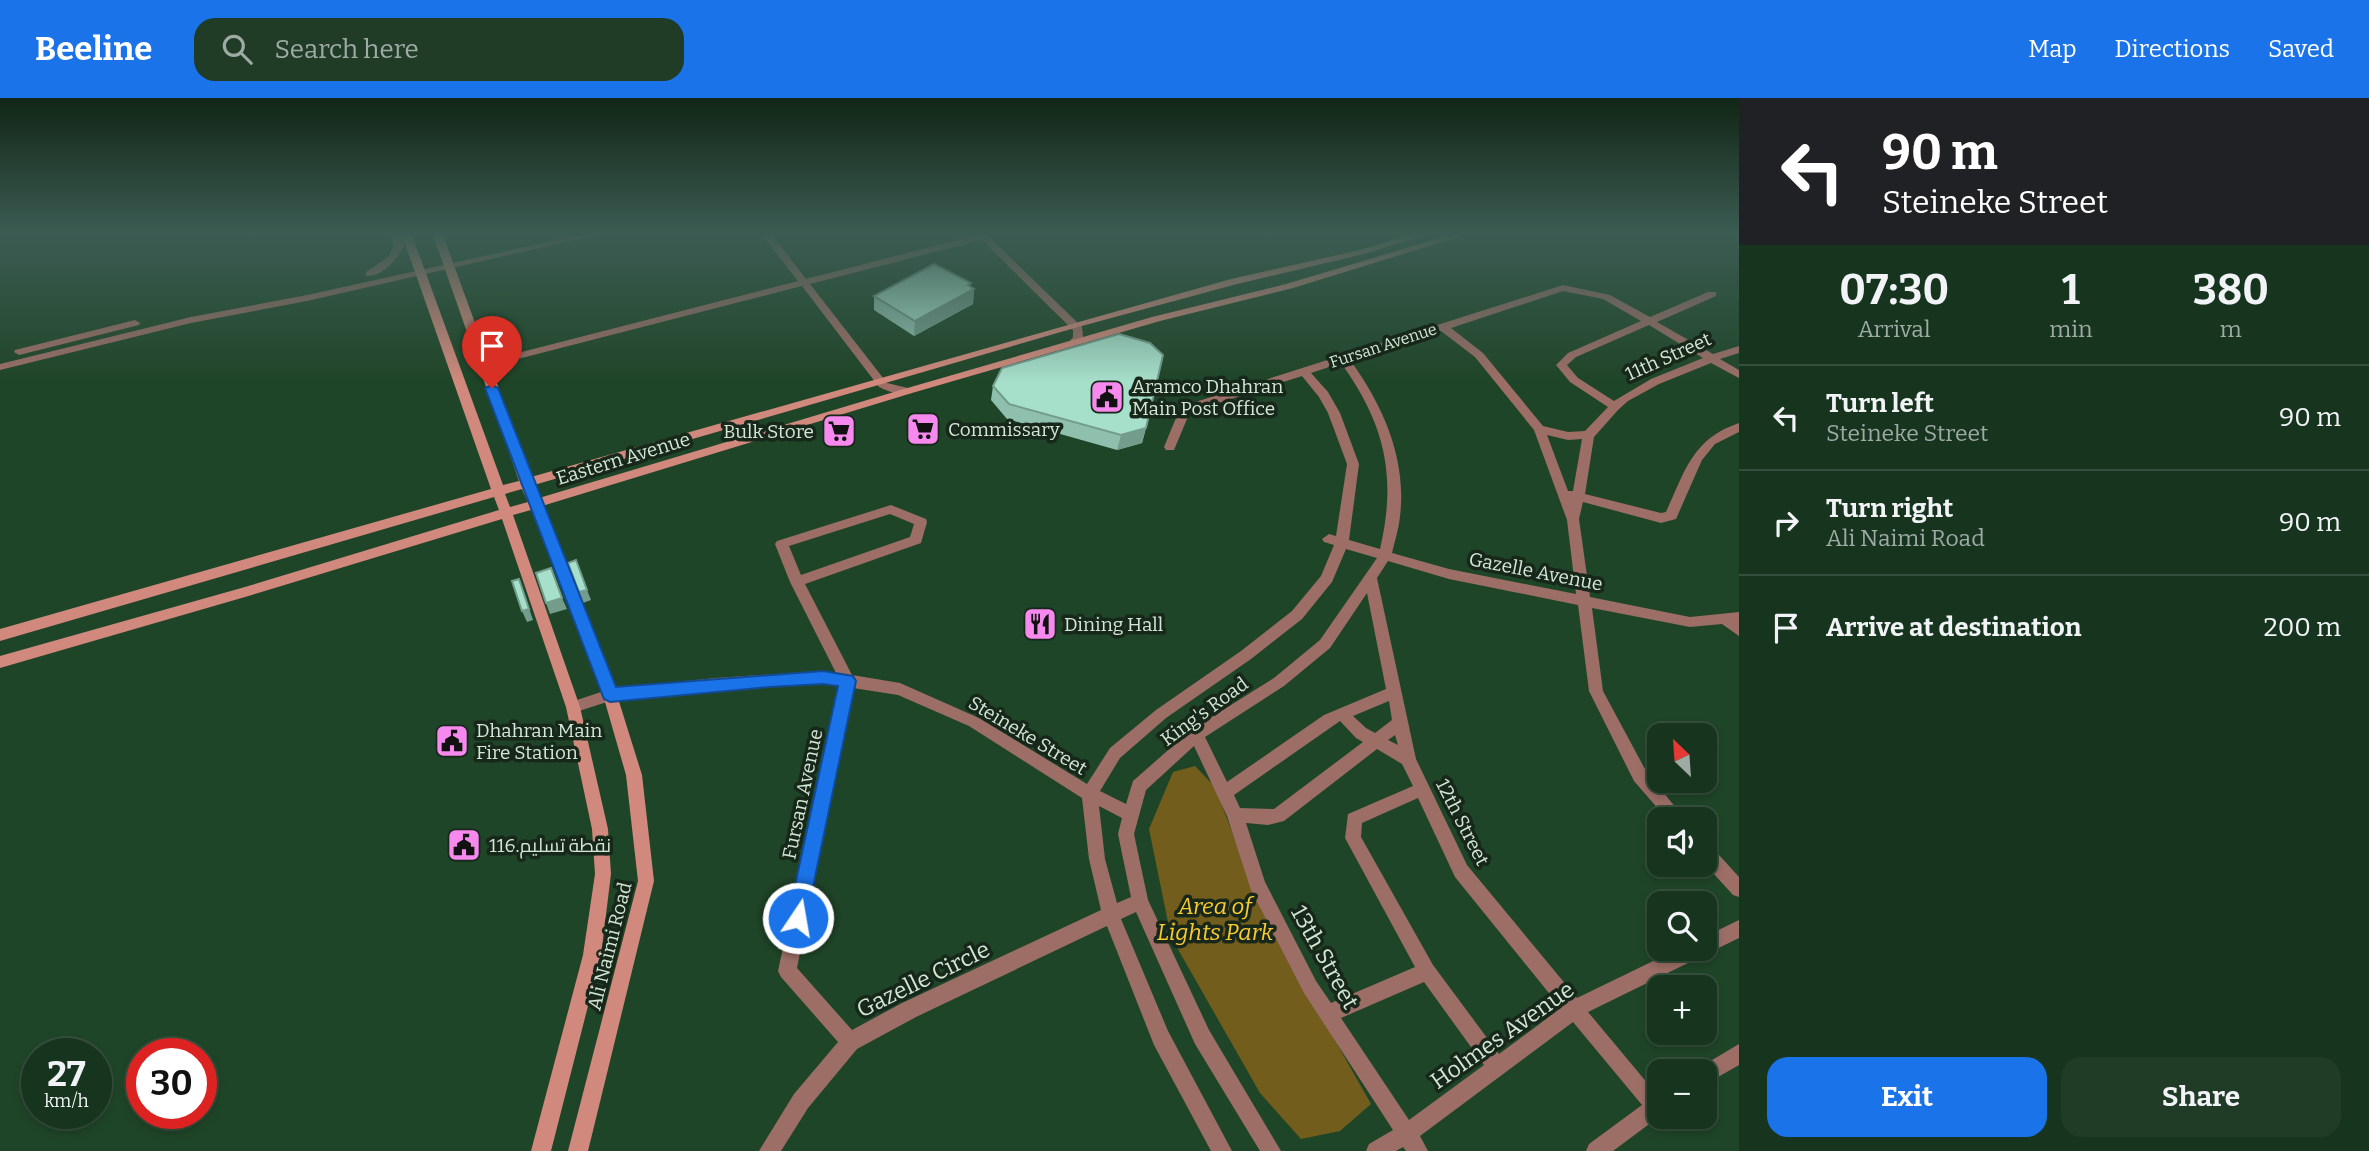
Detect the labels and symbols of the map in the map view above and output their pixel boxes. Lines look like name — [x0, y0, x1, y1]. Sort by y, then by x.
pin — [462, 316, 522, 388]
street label: Fursan Avenue — [1327, 319, 1439, 372]
street label: 11th Street — [1622, 327, 1715, 386]
place label: Aramco Dhahran Main Post Office — [1132, 375, 1283, 420]
public building icon: Aramco Dhahran Main Post Office — [1088, 378, 1126, 416]
supermarket icon: Commissary — [904, 410, 942, 448]
supermarket icon: Bulk Store — [820, 412, 858, 450]
place label: Commissary — [948, 418, 1061, 441]
place label: Bulk Store — [723, 420, 814, 443]
street label: Eastern Avenue — [553, 427, 693, 490]
street label: Gazelle Avenue — [1467, 547, 1605, 596]
restaurant icon: Dining Hall — [1021, 605, 1059, 643]
place label: Dining Hall — [1064, 613, 1163, 636]
street label: King's Road — [1156, 672, 1253, 751]
street label: Steineke Street — [964, 691, 1091, 780]
place label: Dhahran Main Fire Station — [476, 719, 602, 764]
public building icon: Dhahran Main Fire Station — [433, 722, 471, 760]
north arrow — [1647, 723, 1717, 793]
street label: Fursan Avenue — [777, 727, 828, 861]
street label: 12th Street — [1431, 775, 1494, 869]
public building icon: نقطة تسليم.116 — [445, 826, 483, 864]
place label: نقطة تسليم.116 — [489, 834, 611, 859]
street label: Ali Naimi Road — [582, 880, 637, 1013]
position arrow — [761, 881, 835, 955]
park label: Area of Lights Park — [1157, 892, 1274, 946]
street label: 13th Street — [1285, 900, 1365, 1014]
street label: Gazelle Circle — [852, 935, 994, 1023]
street label: Holmes Avenue — [1425, 975, 1579, 1095]
speed limit sign: 30 — [126, 1038, 217, 1129]

